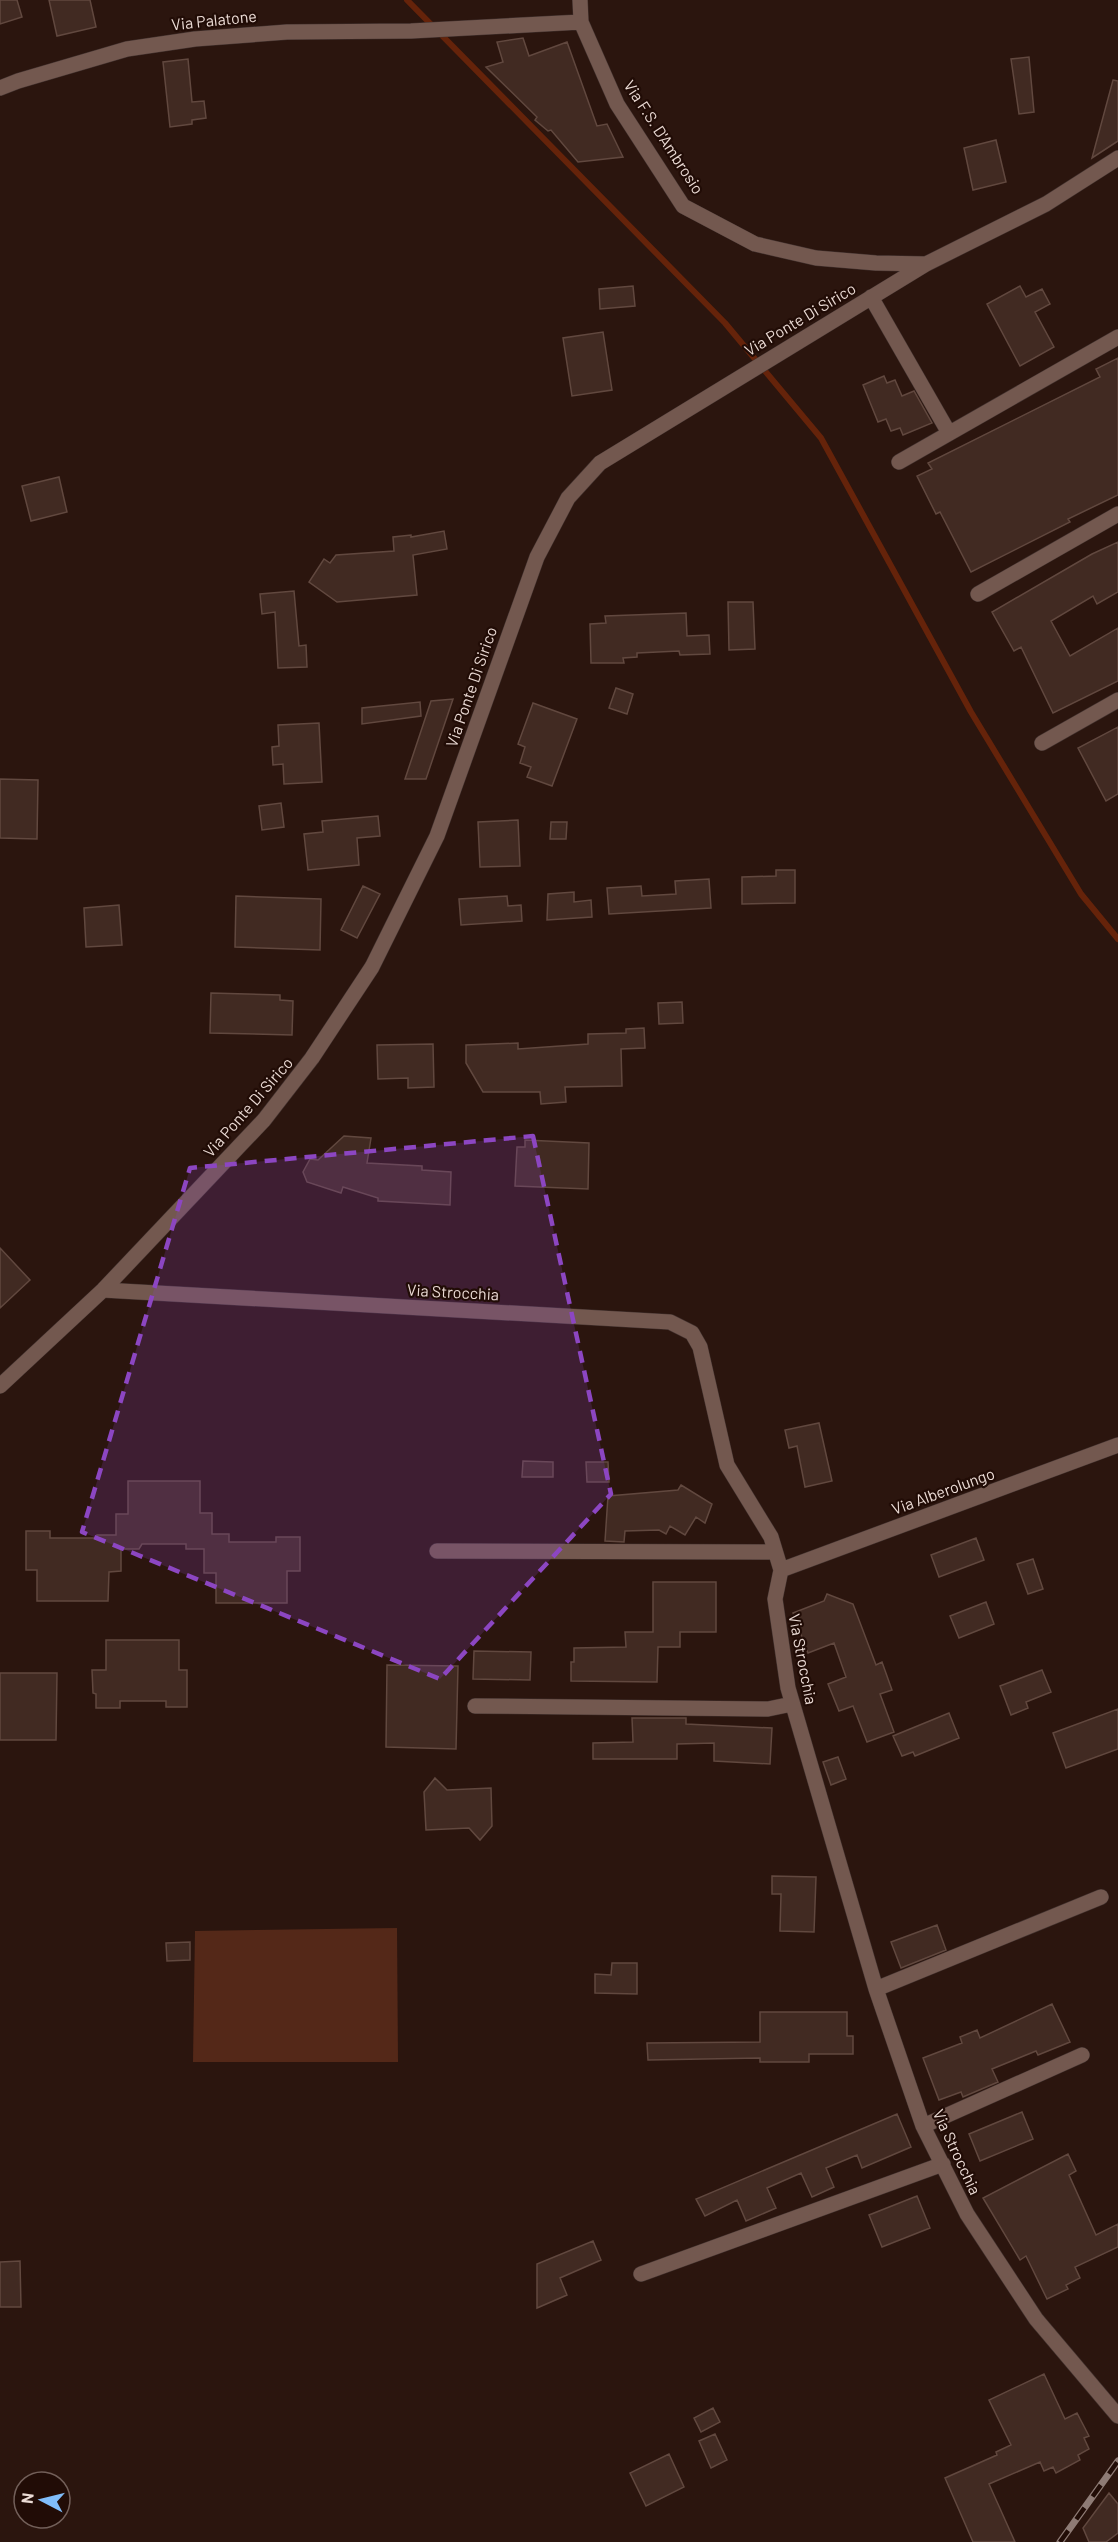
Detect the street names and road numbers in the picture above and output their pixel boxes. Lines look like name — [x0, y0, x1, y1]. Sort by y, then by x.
street label: Via Palatone — [170, 6, 258, 33]
street label: Via F.S. D'Ambrosio — [621, 76, 708, 197]
street label: Via Ponte Di Sirico — [741, 278, 859, 359]
street label: Via Ponte Di Sirico — [441, 624, 500, 750]
street label: Via Ponte Di Sirico — [199, 1053, 296, 1161]
street label: Via Strocchia — [407, 1280, 499, 1303]
street label: Via Alberolungo — [889, 1463, 997, 1518]
street label: Via Strocchia — [785, 1612, 822, 1706]
street label: Via Strocchia — [929, 2106, 986, 2197]

